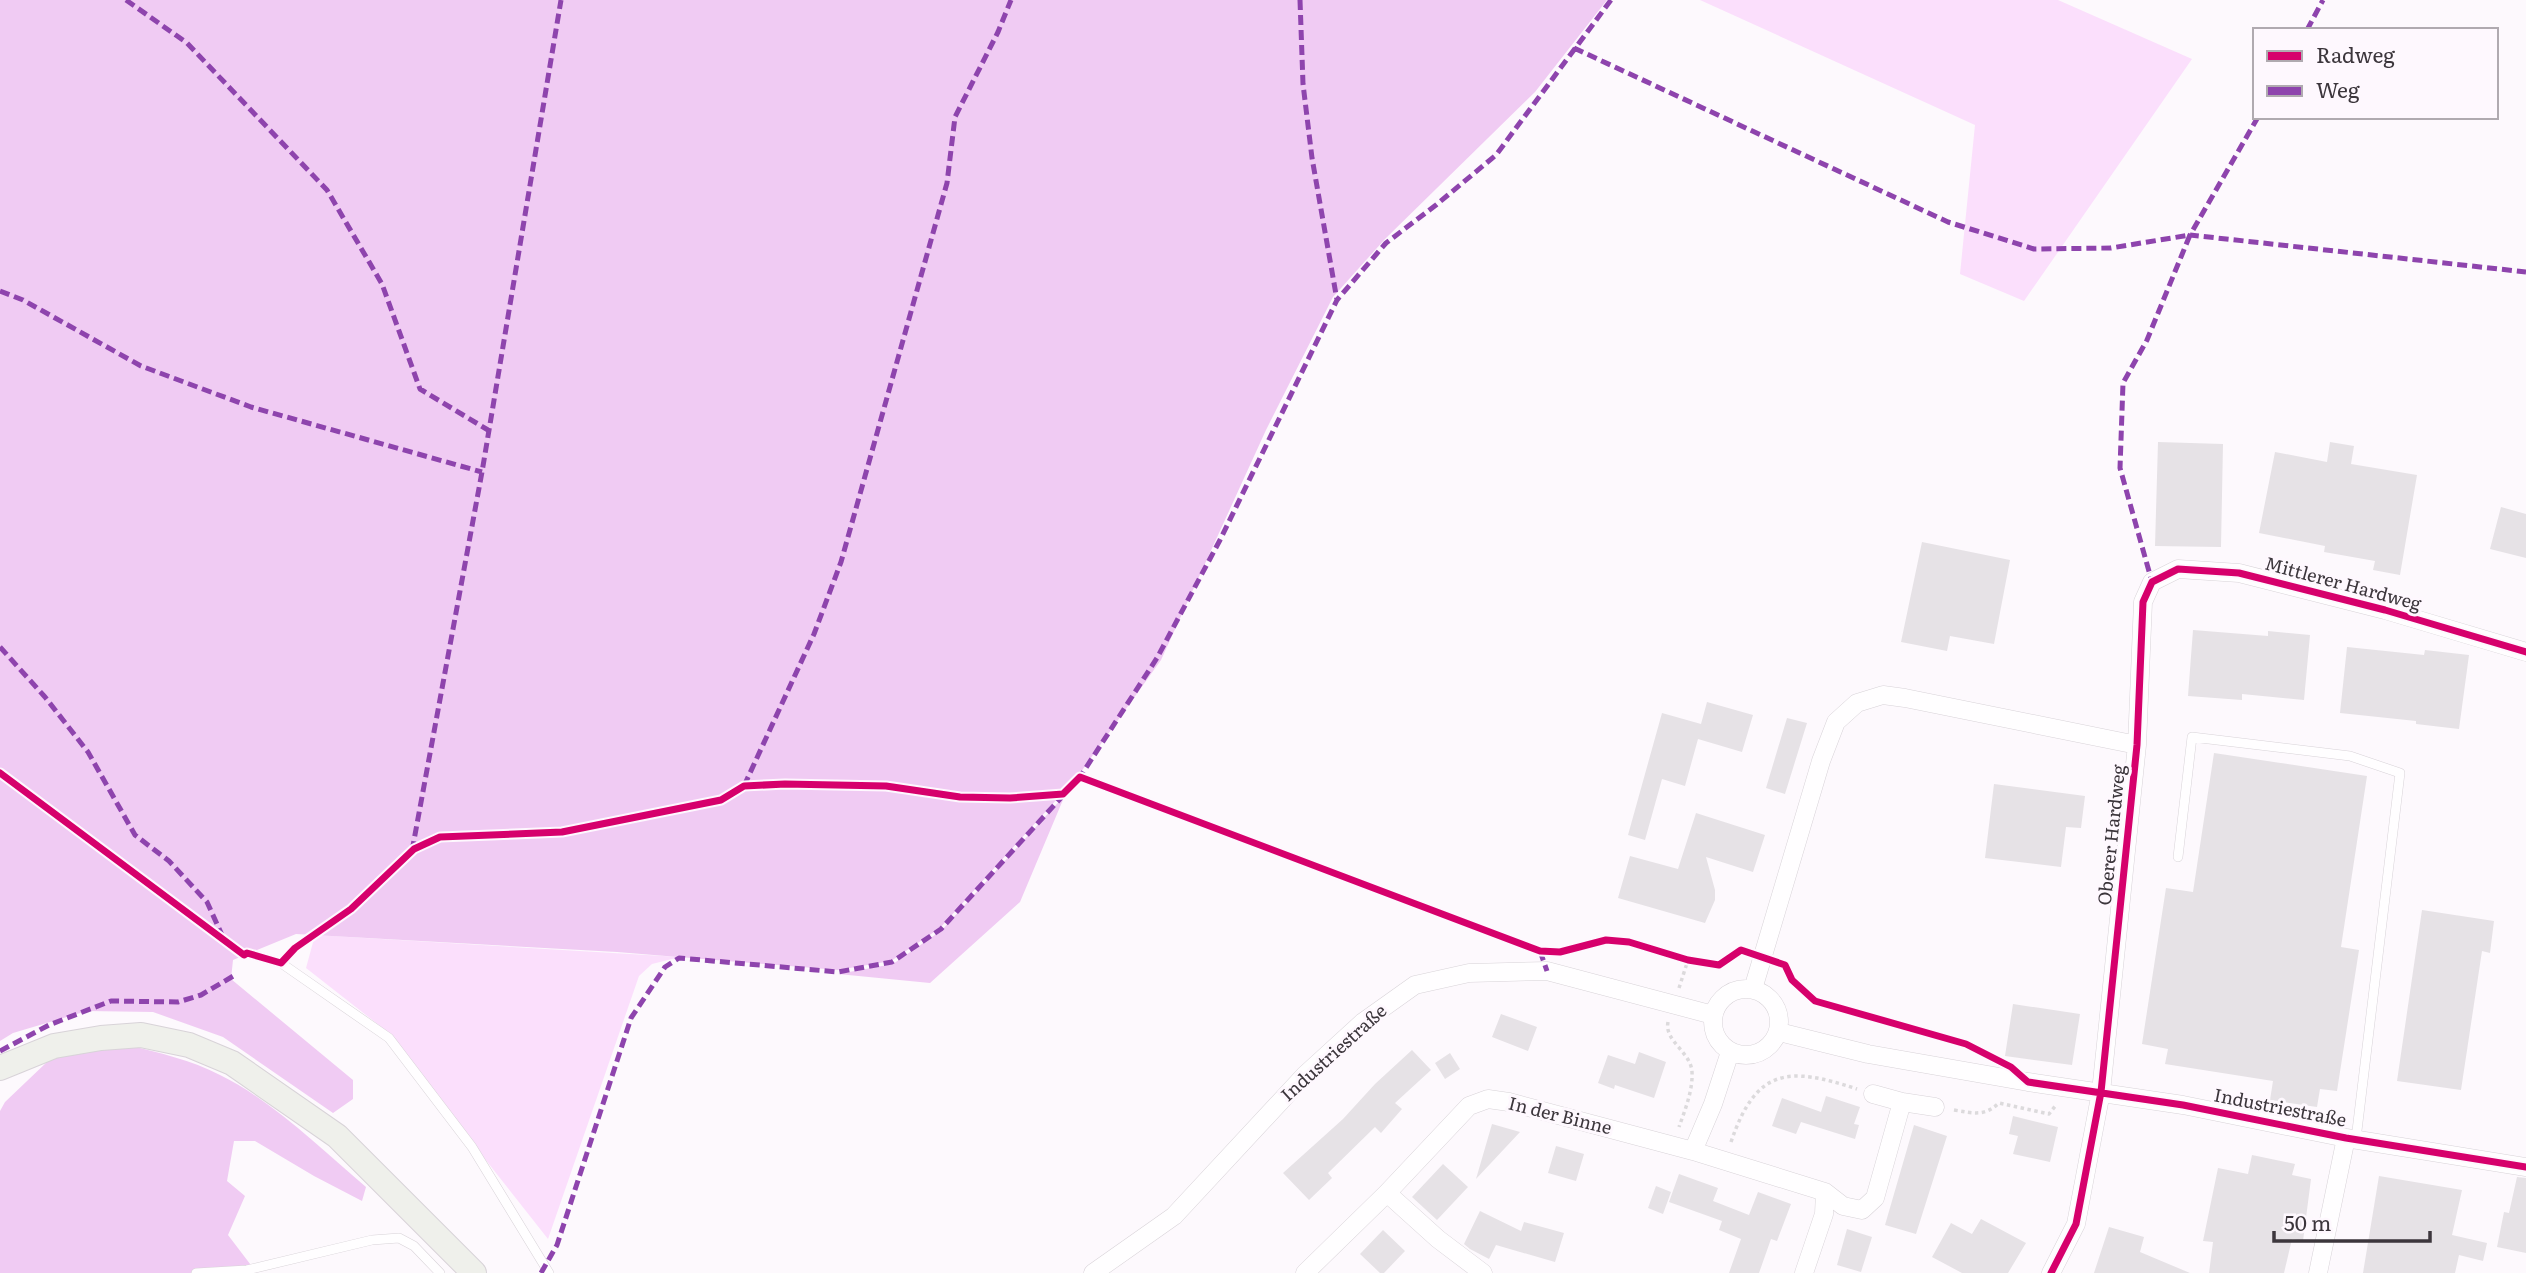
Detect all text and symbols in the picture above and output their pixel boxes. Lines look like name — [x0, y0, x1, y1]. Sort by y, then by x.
legend — [2253, 28, 2498, 119]
text: Radweg — [2316, 38, 2395, 69]
text: Weg — [2316, 73, 2360, 104]
street label: Mittlerer Hardweg — [2262, 549, 2425, 617]
street label: Oberer Hardweg — [2090, 762, 2131, 907]
street label: Industriestraße — [1274, 997, 1392, 1107]
street label: Industriestraße — [2212, 1080, 2349, 1133]
street label: In der Binne — [1506, 1089, 1615, 1140]
scale bar — [2274, 1200, 2430, 1244]
text: 50 m — [2284, 1206, 2331, 1237]

